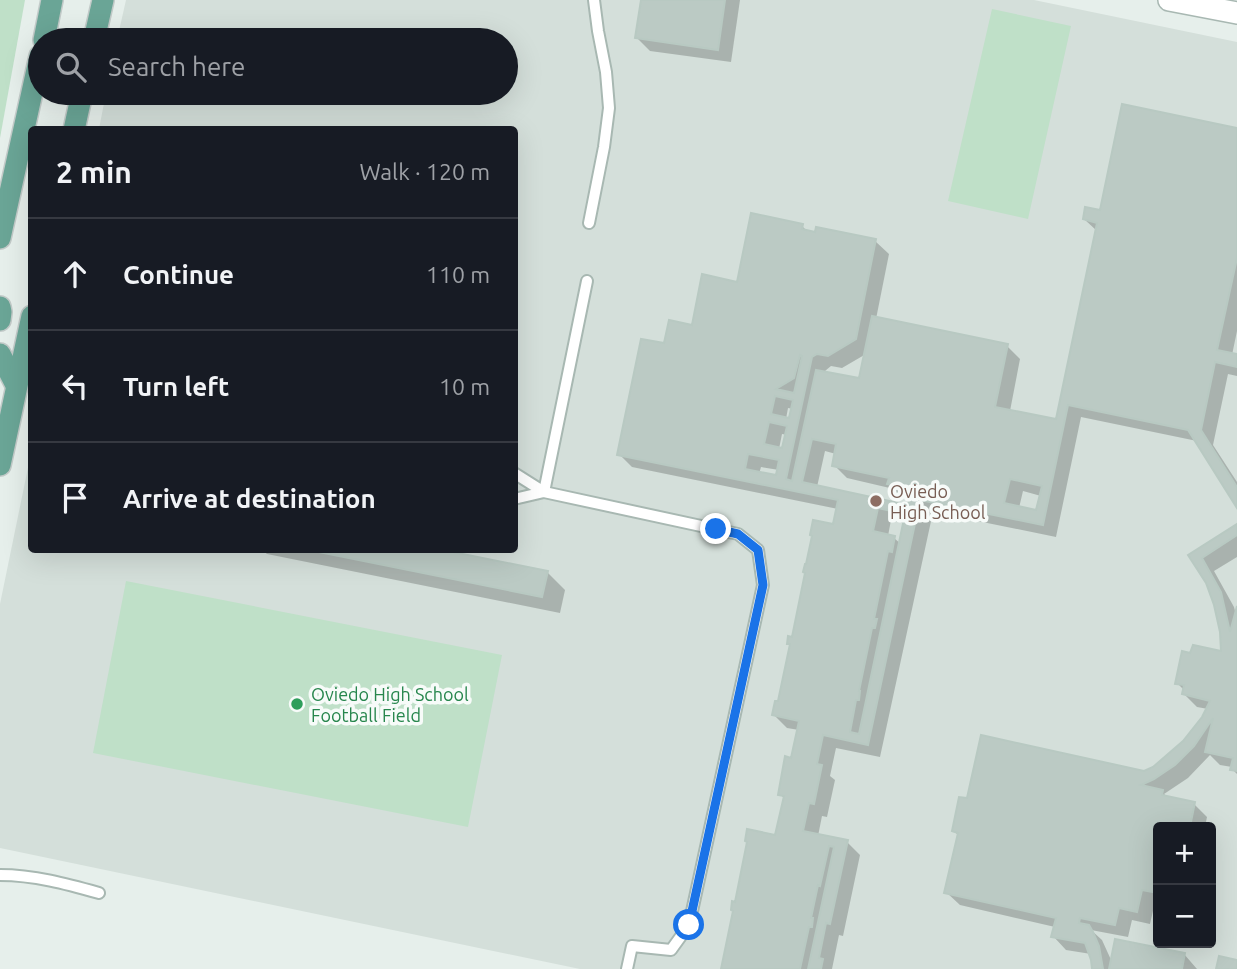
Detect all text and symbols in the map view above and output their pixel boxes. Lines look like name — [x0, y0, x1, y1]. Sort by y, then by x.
search box — [28, 28, 518, 105]
icon: search — [52, 48, 90, 86]
text: Search here — [108, 52, 245, 81]
text: 2 min — [56, 155, 132, 189]
text: Walk · 120 m — [359, 159, 490, 184]
icon: ahead — [56, 255, 94, 293]
text: Continue — [123, 260, 234, 289]
text: 110 m — [426, 262, 490, 287]
icon: left — [56, 367, 94, 405]
text: Turn left — [123, 372, 229, 401]
text: 10 m — [439, 374, 490, 399]
icon: arrive — [56, 479, 94, 517]
place label: Oviedo High School — [890, 481, 986, 522]
text: Arrive at destination — [123, 484, 376, 513]
marker: Oviedo High School — [868, 493, 884, 509]
route end — [700, 513, 731, 544]
place label: Oviedo High School Football Field — [311, 684, 469, 725]
marker: Oviedo High School Football Field — [289, 696, 305, 712]
map controls — [1153, 822, 1216, 948]
button: + — [1153, 822, 1216, 885]
button: − — [1153, 885, 1216, 948]
route start — [673, 909, 704, 940]

